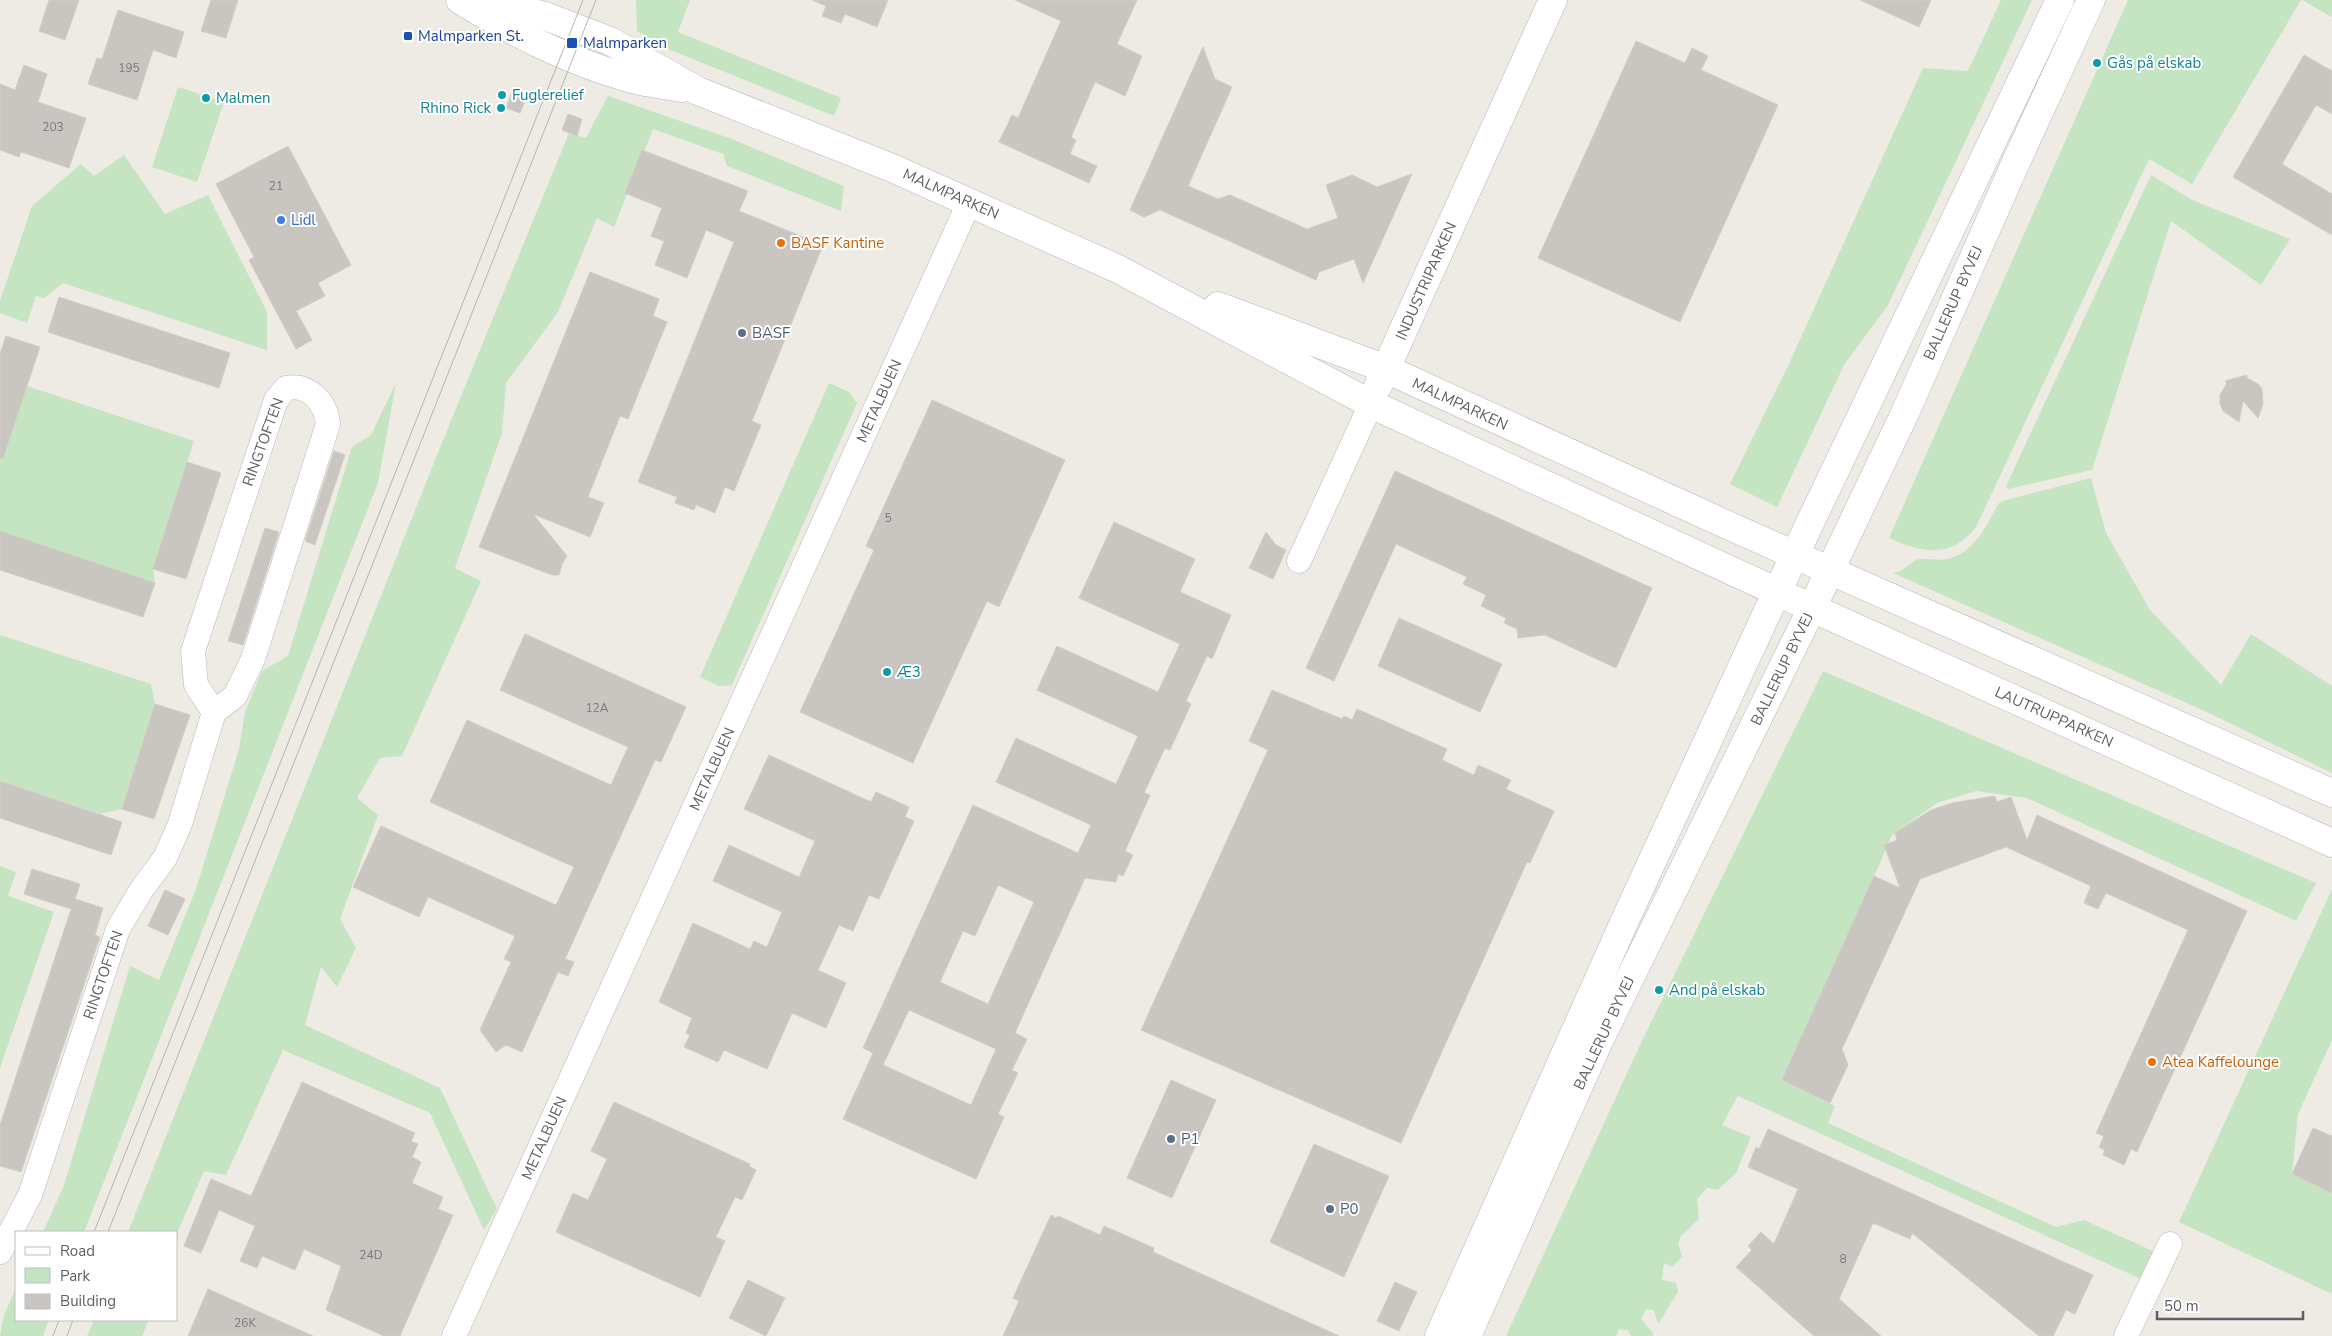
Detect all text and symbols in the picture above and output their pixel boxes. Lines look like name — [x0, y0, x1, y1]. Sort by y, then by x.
place label: Malmparken St. — [418, 26, 524, 46]
marker: Malmparken St. — [402, 30, 414, 42]
place label: Malmparken — [583, 33, 667, 53]
marker: Malmparken — [565, 36, 579, 50]
place label: Gås på elskab — [2107, 53, 2201, 73]
marker: Gås på elskab — [2091, 57, 2103, 69]
house number: 195 — [118, 60, 140, 76]
place label: Fuglerelief — [512, 85, 585, 105]
place label: Malmen — [216, 88, 271, 108]
marker: Fuglerelief — [496, 89, 508, 101]
marker: Malmen — [200, 92, 212, 104]
place label: Rhino Rick — [420, 98, 491, 118]
marker: Rhino Rick — [495, 102, 507, 114]
house number: 203 — [42, 119, 64, 135]
street label: MALMPARKEN — [900, 164, 1002, 224]
house number: 21 — [269, 178, 283, 194]
place label: Lidl — [291, 210, 316, 230]
marker: Lidl — [275, 214, 287, 226]
street label: INDUSTRIPARKEN — [1391, 219, 1461, 343]
place label: BASF Kantine — [791, 233, 884, 253]
marker: BASF Kantine — [775, 237, 787, 249]
street label: BALLERUP BYVEJ — [1919, 243, 1987, 363]
place label: BASF — [752, 323, 790, 343]
marker: BASF — [736, 327, 748, 339]
street label: METALBUEN — [852, 356, 906, 446]
street label: MALMPARKEN — [1409, 373, 1511, 435]
street label: RINGTOFTEN — [238, 395, 288, 489]
house number: 5 — [884, 510, 892, 526]
street label: BALLERUP BYVEJ — [1746, 609, 1818, 729]
place label: Æ3 — [896, 662, 921, 682]
marker: Æ3 — [881, 666, 893, 678]
street label: LAUTRUPPARKEN — [1992, 682, 2116, 752]
house number: 12A — [585, 700, 609, 716]
street label: METALBUEN — [685, 724, 739, 814]
street label: RINGTOFTEN — [78, 928, 128, 1022]
street label: BALLERUP BYVEJ — [1569, 973, 1639, 1093]
place label: And på elskab — [1669, 980, 1766, 1000]
marker: And på elskab — [1653, 984, 1665, 996]
place label: Atea Kaffelounge — [2162, 1052, 2279, 1072]
marker: Atea Kaffelounge — [2146, 1056, 2158, 1068]
street label: METALBUEN — [517, 1093, 571, 1183]
place label: P1 — [1181, 1129, 1200, 1149]
marker: P1 — [1165, 1133, 1177, 1145]
place label: P0 — [1340, 1199, 1359, 1219]
marker: P0 — [1324, 1203, 1336, 1215]
legend — [15, 1231, 178, 1321]
text: Road — [60, 1241, 95, 1261]
house number: 24D — [359, 1247, 383, 1263]
house number: 8 — [1839, 1251, 1847, 1267]
text: Park — [60, 1266, 90, 1286]
scale bar — [2157, 1288, 2303, 1320]
text: Building — [60, 1291, 116, 1311]
text: 50 m — [2164, 1296, 2199, 1316]
house number: 26K — [234, 1315, 256, 1331]

